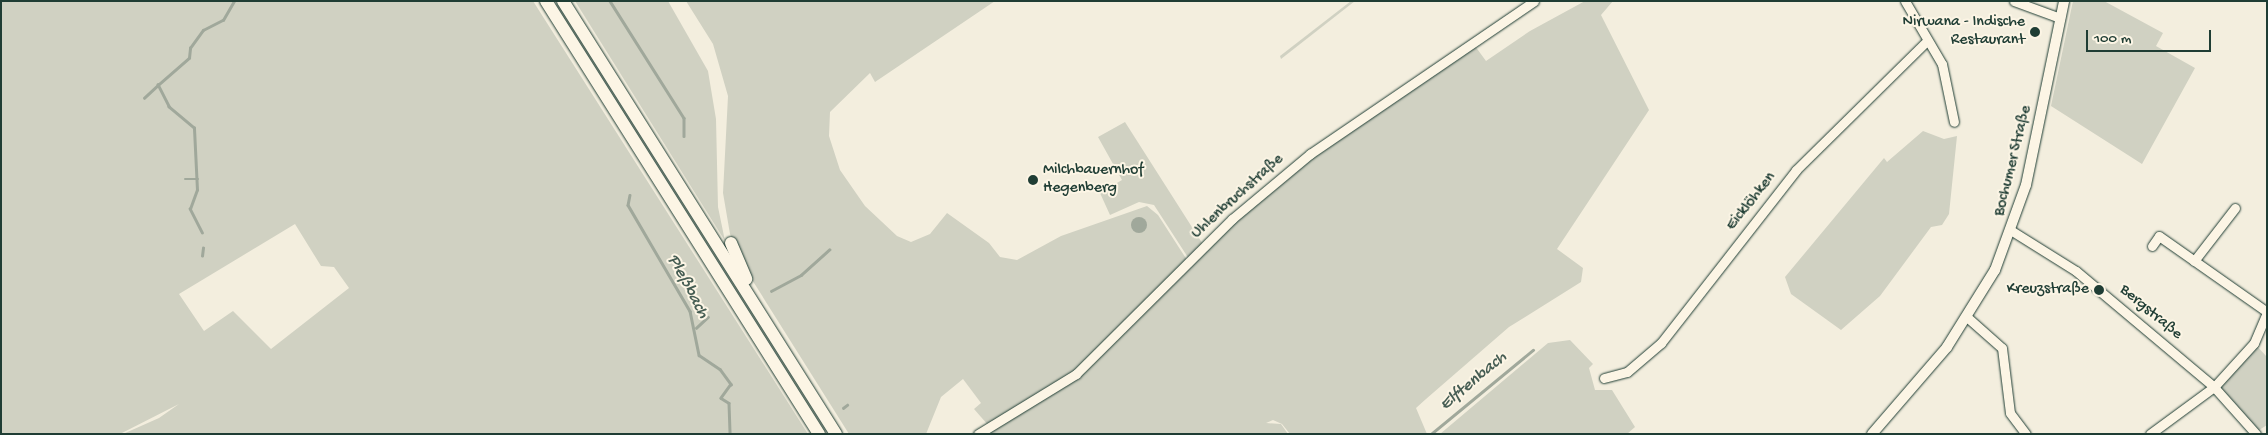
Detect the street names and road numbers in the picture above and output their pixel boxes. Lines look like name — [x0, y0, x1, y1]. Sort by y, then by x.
street label: Bochumer Straße — [1991, 104, 2037, 218]
street label: Uhlenbruchstraße — [1188, 150, 1288, 244]
street label: Eicklöhken — [1723, 169, 1781, 235]
street label: Bergstraße — [2115, 281, 2185, 345]

